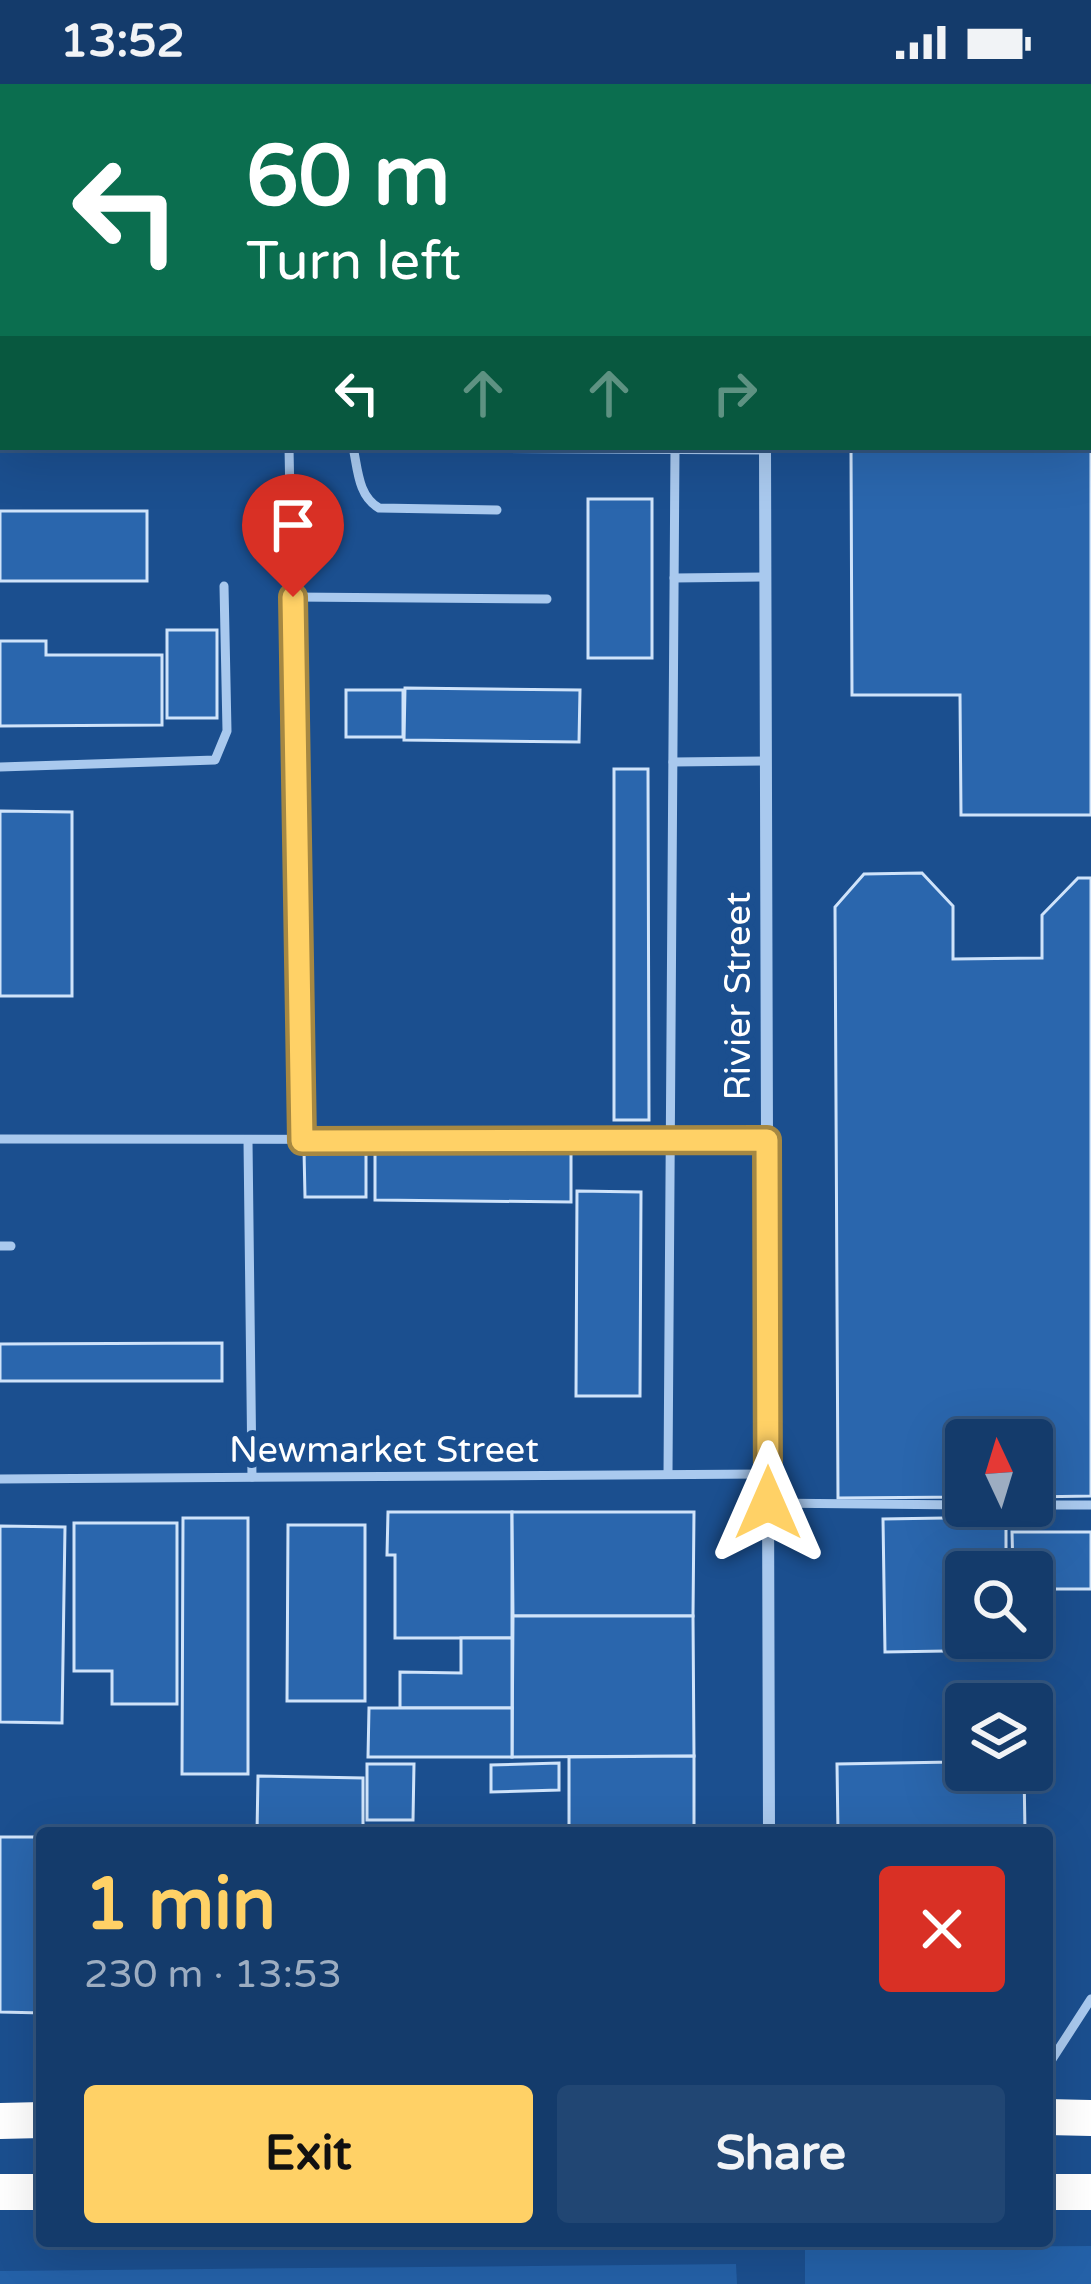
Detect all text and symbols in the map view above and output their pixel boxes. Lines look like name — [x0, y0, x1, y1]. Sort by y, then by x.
text: 13:52 — [60, 15, 185, 69]
text: 60 m — [246, 127, 450, 228]
icon: left — [48, 132, 204, 288]
text: Turn left — [246, 229, 461, 294]
icon: left — [324, 360, 390, 426]
icon: ahead — [450, 360, 516, 426]
icon: ahead — [576, 360, 642, 426]
icon: right — [702, 360, 768, 426]
pin — [242, 474, 344, 597]
icon: arrive — [260, 492, 326, 558]
street label: Rivier Street — [717, 891, 760, 1101]
north arrow — [945, 1419, 1053, 1527]
map controls — [945, 1419, 1053, 1791]
street label: Newmarket Street — [229, 1429, 539, 1472]
position arrow — [705, 1440, 831, 1566]
button: search — [945, 1551, 1053, 1659]
button: layers — [945, 1683, 1053, 1791]
text: 1 min — [84, 1862, 276, 1949]
button: close — [879, 1866, 1005, 1992]
text: 230 m · 13:53 — [84, 1951, 342, 1998]
button: Exit — [84, 2085, 533, 2223]
button: Share — [557, 2085, 1005, 2223]

